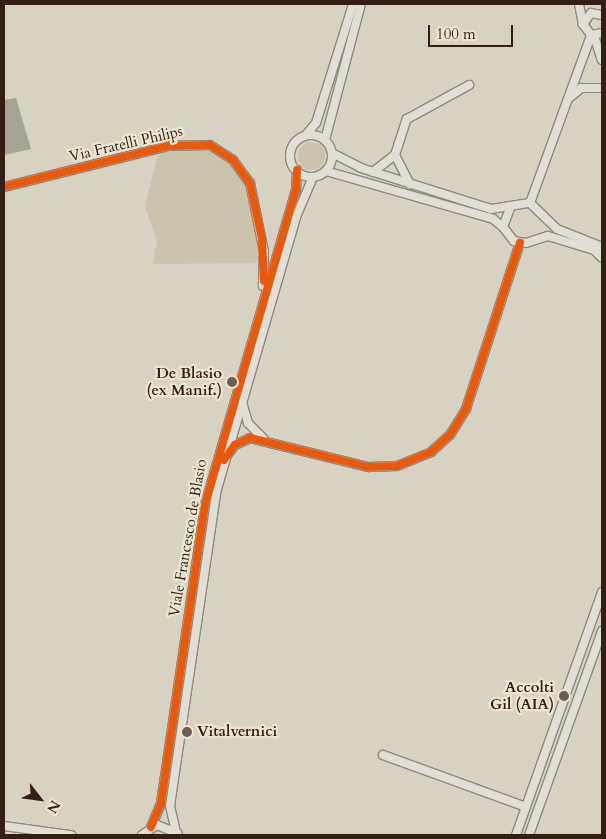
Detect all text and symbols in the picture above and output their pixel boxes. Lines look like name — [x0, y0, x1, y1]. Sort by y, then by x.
scale bar — [431, 15, 516, 47]
text: 100 m — [436, 24, 476, 44]
street label: Via Fratelli Philips — [67, 122, 185, 166]
place label: De Blasio (ex Manif.) — [146, 364, 222, 399]
marker: De Blasio (ex Manif.) — [226, 376, 238, 388]
street label: Viale Francesco de Blasio — [165, 458, 211, 618]
place label: Accolti Gil (AIA) — [490, 678, 554, 713]
marker: Accolti Gil (AIA) — [558, 690, 570, 702]
place label: Vitalvernici — [197, 723, 277, 741]
marker: Vitalvernici — [181, 726, 193, 738]
north arrow — [15, 774, 65, 824]
text: N — [42, 797, 65, 817]

